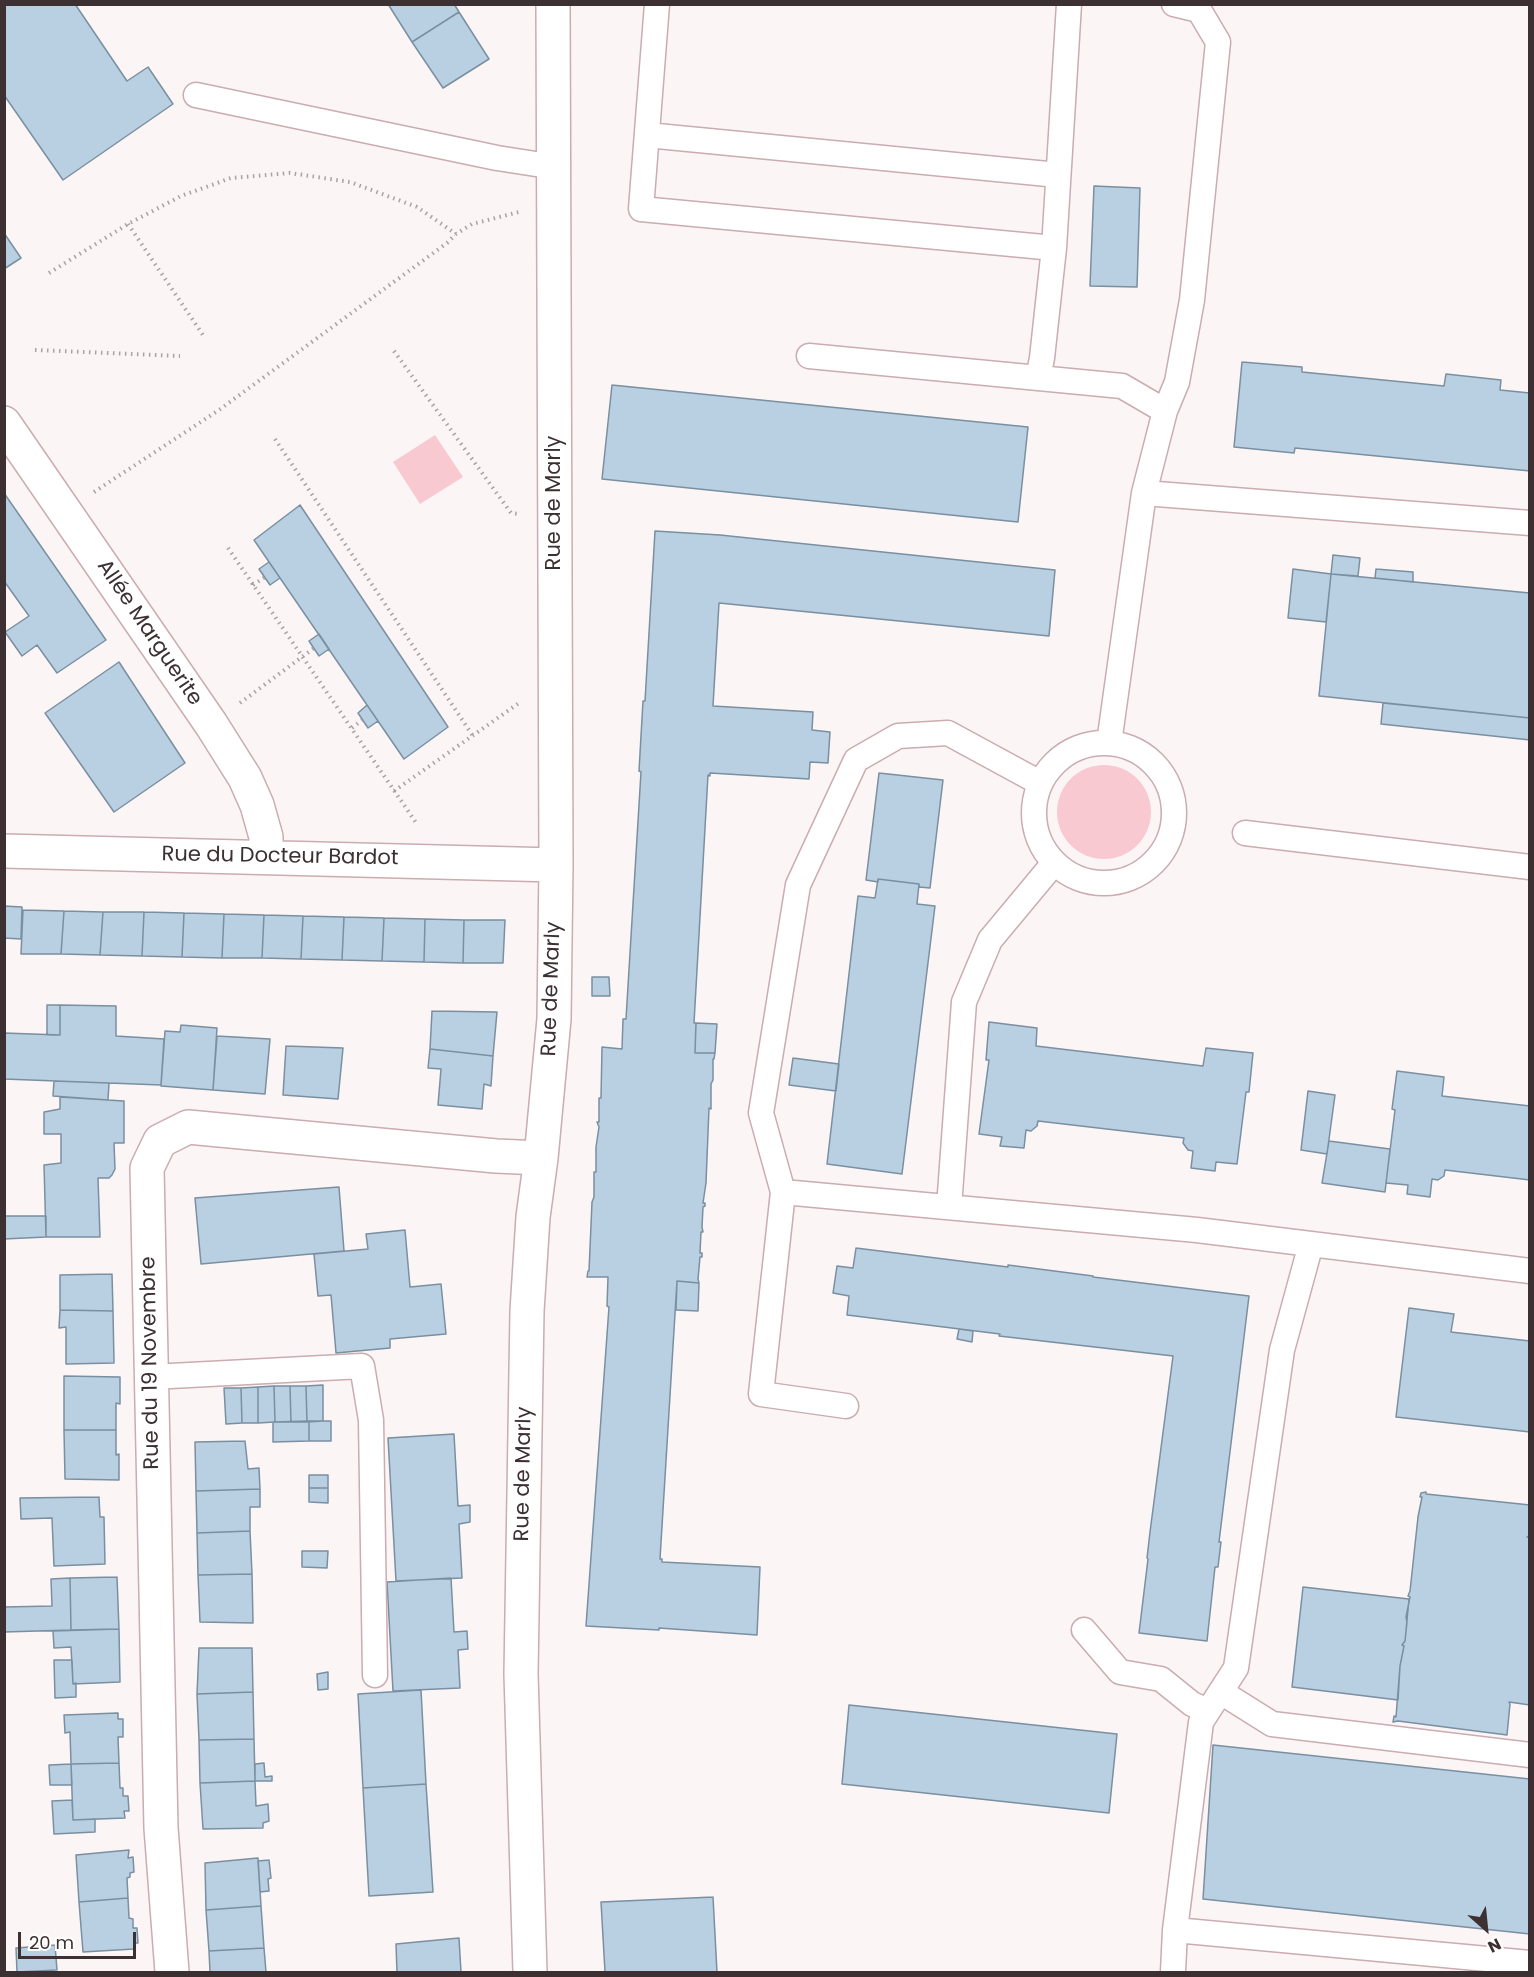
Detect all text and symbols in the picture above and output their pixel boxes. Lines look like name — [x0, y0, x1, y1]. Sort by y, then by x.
street label: Rue de Marly — [542, 436, 568, 570]
street label: Allée Marguerite — [91, 555, 207, 711]
street label: Rue du Docteur Bardot — [161, 842, 399, 872]
street label: Rue de Marly — [537, 921, 567, 1057]
street label: Rue du 19 Novembre — [137, 1256, 165, 1470]
street label: Rue de Marly — [510, 1406, 538, 1542]
north arrow — [1456, 1899, 1516, 1959]
scale bar — [21, 1920, 140, 1958]
text: 20 m — [29, 1930, 74, 1955]
text: N — [1484, 1932, 1505, 1958]

